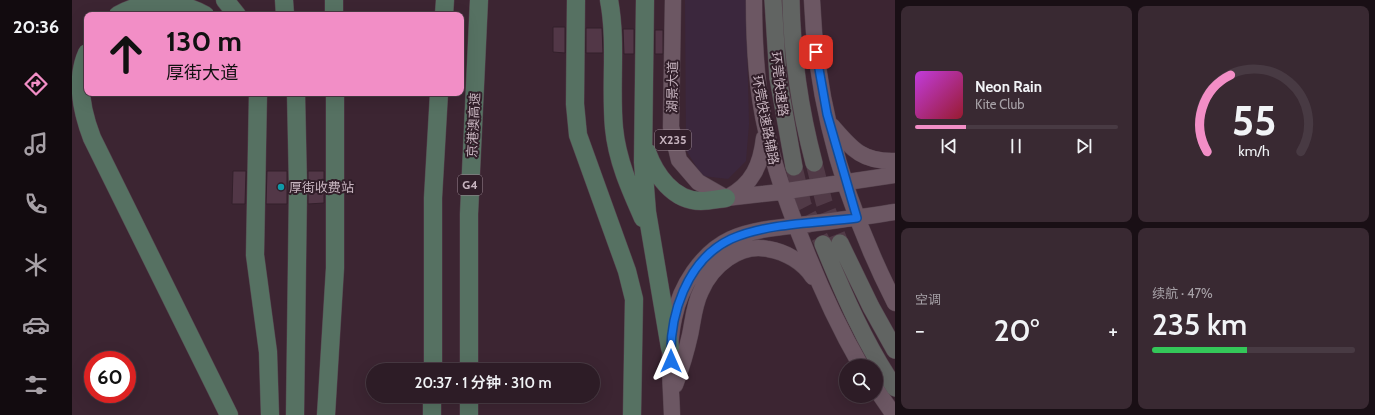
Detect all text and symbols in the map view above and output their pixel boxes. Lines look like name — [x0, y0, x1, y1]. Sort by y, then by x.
text: 20:36 — [13, 16, 59, 38]
text: 130 m — [166, 24, 242, 58]
icon: ahead — [100, 28, 152, 80]
pin — [799, 35, 833, 69]
icon: arrive — [805, 41, 827, 63]
street label: 环莞快速路 — [768, 51, 792, 117]
street label: 湖景大道 — [664, 61, 680, 113]
text: 厚街大道 — [166, 62, 238, 84]
icon: directions — [22, 70, 50, 98]
street label: 环莞快速路辅路 — [749, 74, 783, 166]
text: Neon Rain — [975, 78, 1042, 96]
street label: 京港澳高速 — [463, 92, 483, 158]
text: 55 — [1231, 95, 1276, 145]
text: Kite Club — [975, 96, 1024, 112]
icon: music — [22, 130, 50, 158]
road number: X235 — [655, 130, 691, 150]
icon: previous — [938, 135, 960, 157]
icon: pause — [1005, 135, 1027, 157]
icon: next — [1073, 135, 1095, 157]
text: km/h — [1238, 141, 1269, 159]
road number: G4 — [458, 175, 482, 195]
place label: 厚街收费站 — [289, 179, 354, 195]
marker: 厚街收费站 — [276, 182, 286, 192]
icon: phone — [22, 190, 50, 218]
icon: climate — [22, 251, 50, 279]
text: 续航 · 47% — [1152, 285, 1213, 301]
text: 空调 — [915, 291, 941, 307]
text: 235 km — [1152, 306, 1247, 343]
icon: car — [22, 311, 50, 339]
text: 20° — [994, 312, 1039, 349]
text: − — [915, 317, 925, 344]
text: + — [1108, 317, 1118, 344]
position arrow — [650, 340, 692, 382]
speed limit sign: 60 — [84, 351, 136, 403]
map controls — [839, 359, 883, 403]
button: search — [839, 359, 883, 403]
icon: filters — [22, 371, 50, 399]
text: 20:37 · 1 分钟 · 310 m — [414, 374, 552, 392]

